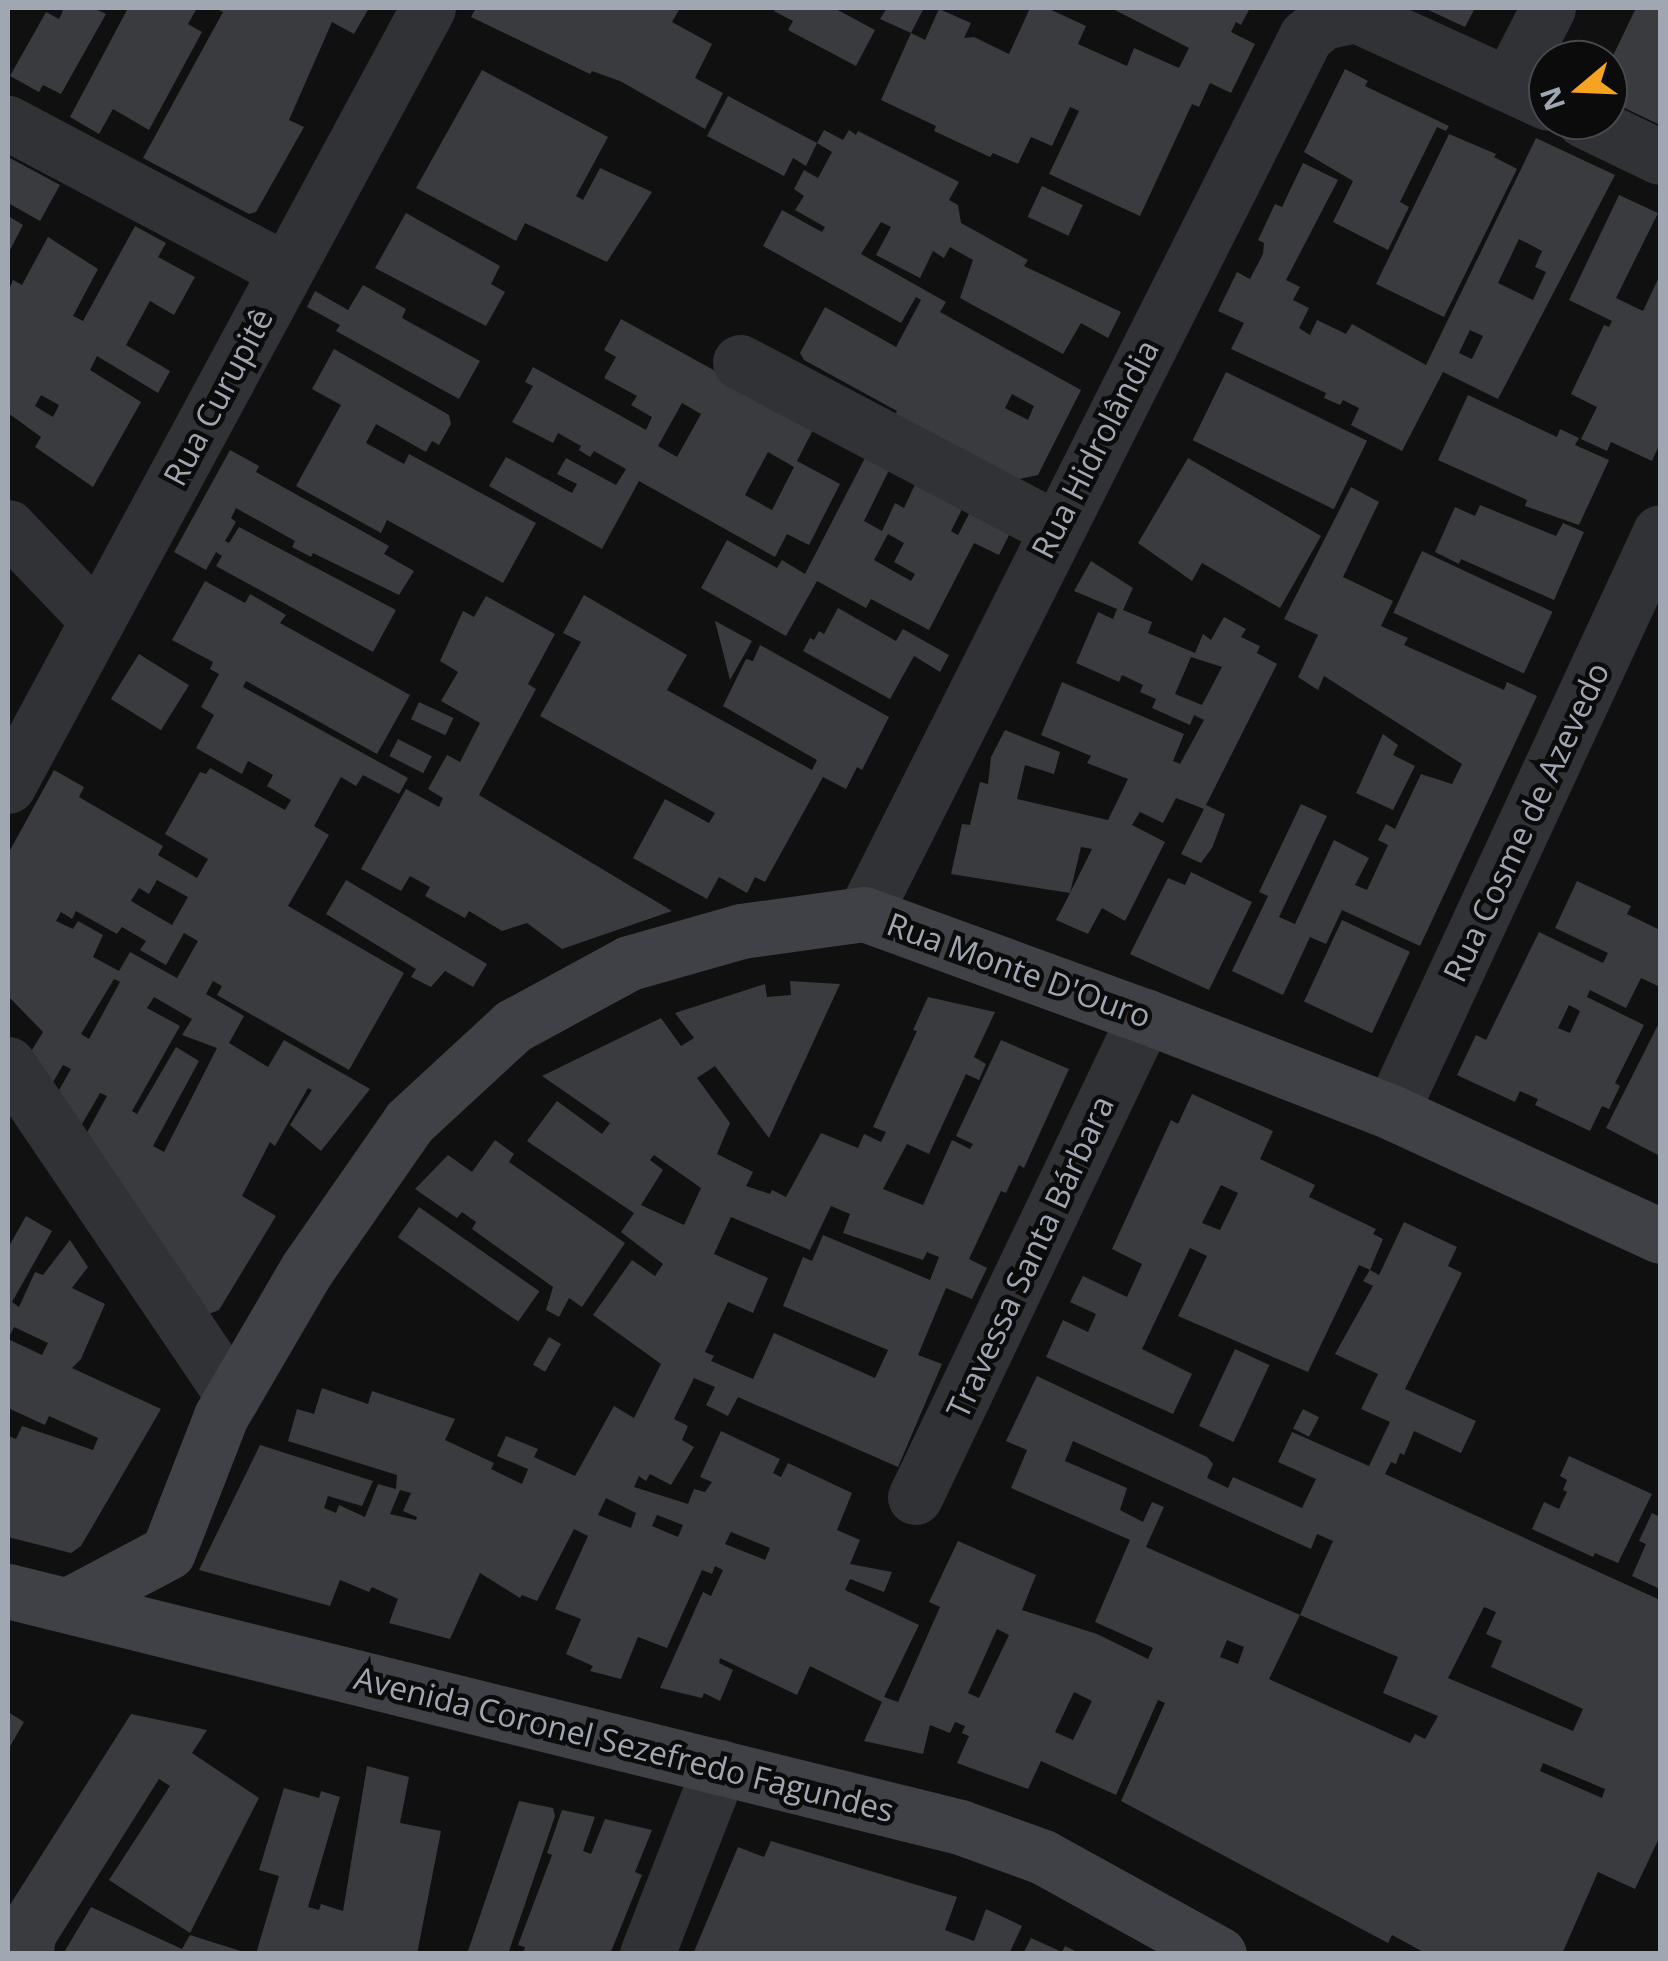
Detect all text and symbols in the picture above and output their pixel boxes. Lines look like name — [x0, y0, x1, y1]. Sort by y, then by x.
north arrow — [1528, 40, 1628, 140]
text: N — [1530, 82, 1573, 116]
street label: Rua Curupitê — [155, 302, 281, 492]
street label: Rua Hidrolândia — [1023, 333, 1167, 565]
street label: Rua Cosme de Azevedo — [1435, 656, 1617, 988]
street label: Rua Monte D'Ouro — [882, 904, 1156, 1036]
street label: Travessa Santa Bárbara — [938, 1090, 1122, 1424]
street label: Avenida Coronel Sezefredo Fagundes — [350, 1658, 898, 1830]

